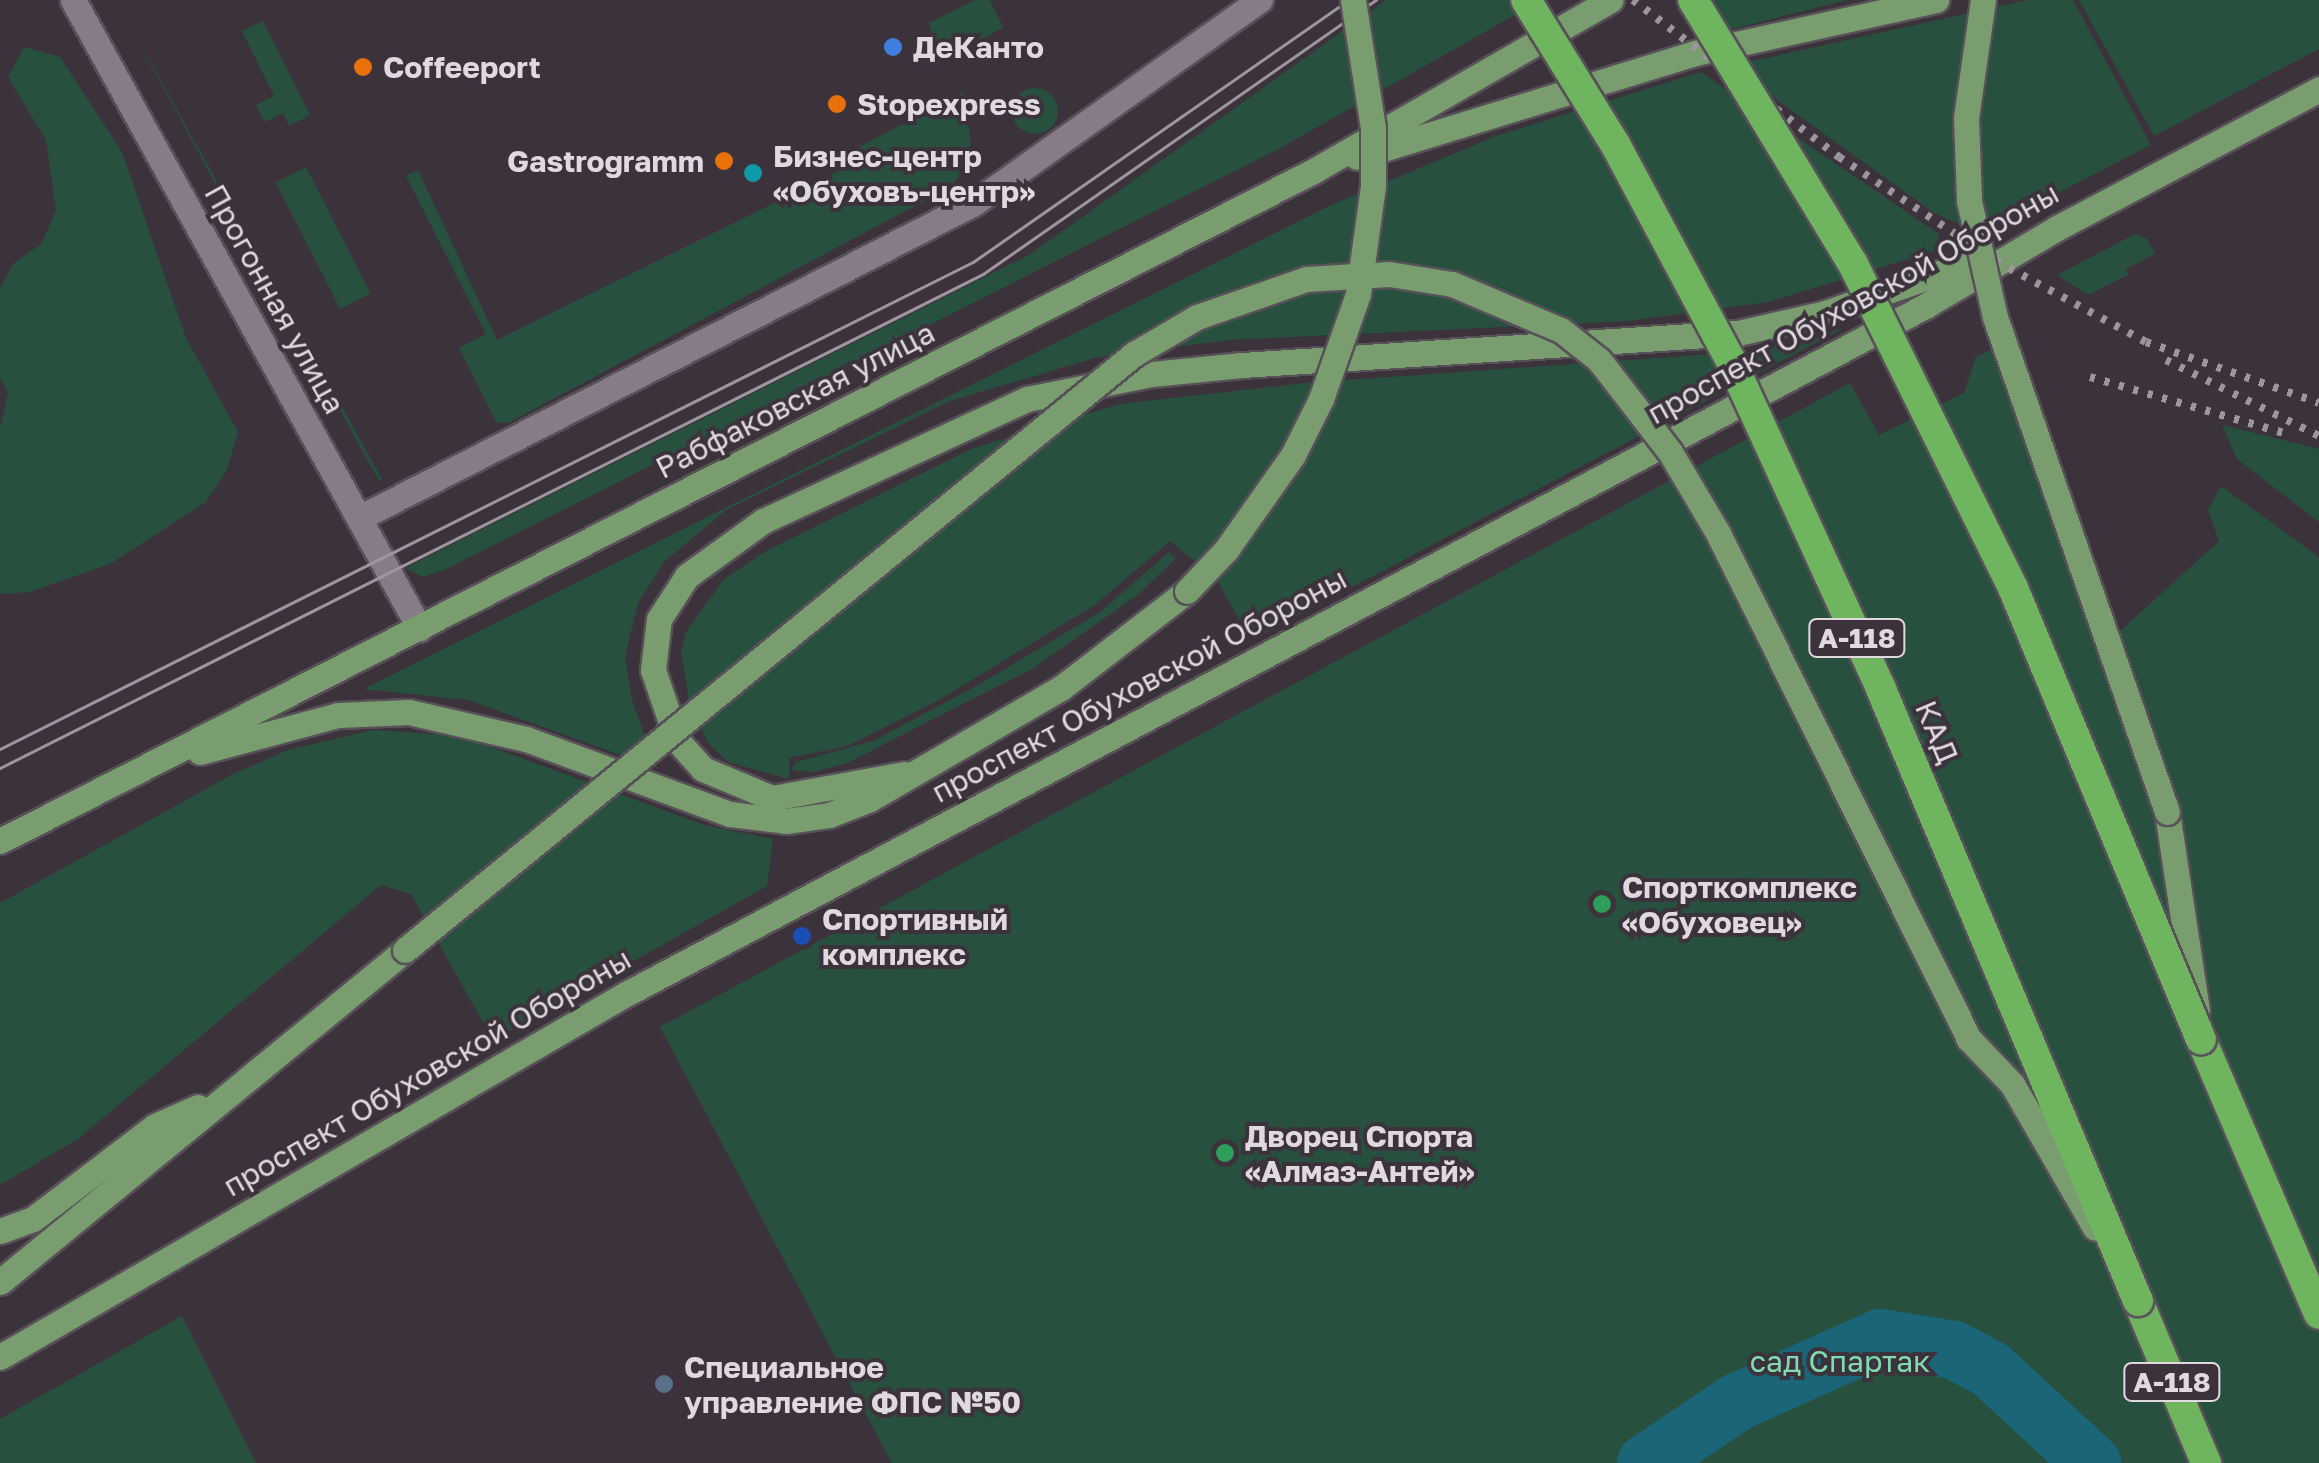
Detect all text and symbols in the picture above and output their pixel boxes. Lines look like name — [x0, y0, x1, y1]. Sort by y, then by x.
place label: ДеКанто — [913, 29, 1044, 65]
marker: ДеКанто — [882, 36, 904, 58]
place label: Coffeeport — [383, 49, 541, 85]
marker: Coffeeport — [352, 56, 374, 78]
place label: Stopexpress — [857, 86, 1041, 122]
marker: Stopexpress — [826, 93, 848, 115]
place label: Бизнес-центр «Обуховъ-центр» — [773, 138, 1035, 208]
place label: Gastrogramm — [507, 143, 704, 179]
marker: Gastrogramm — [713, 150, 735, 172]
marker: Бизнес-центр «Обуховъ-центр» — [742, 162, 764, 184]
street label: проспект Обуховской Обороны — [1641, 175, 2065, 431]
street label: Прогонная улица — [197, 178, 353, 420]
street label: Рабфаковская улица — [650, 314, 940, 486]
street label: проспект Обуховской Обороны — [925, 560, 1353, 810]
road number: А-118 — [1807, 615, 1907, 661]
street label: КАД — [1908, 695, 1966, 769]
place label: Спорткомплекс «Обуховец» — [1622, 869, 1857, 940]
marker: Спорткомплекс «Обуховец» — [1591, 893, 1613, 915]
place label: Спортивный комплекс — [822, 901, 1008, 972]
marker: Спортивный комплекс — [791, 925, 813, 947]
street label: проспект Обуховской Обороны — [217, 940, 637, 1204]
place label: Дворец Спорта «Алмаз-Антей» — [1245, 1118, 1475, 1188]
marker: Дворец Спорта «Алмаз-Антей» — [1214, 1142, 1236, 1164]
park label: сад Спартак — [1750, 1343, 1930, 1379]
place label: Специальное управление ФПС №50 — [684, 1349, 1021, 1420]
road number: А-118 — [2122, 1359, 2222, 1405]
marker: Специальное управление ФПС №50 — [653, 1373, 675, 1395]

